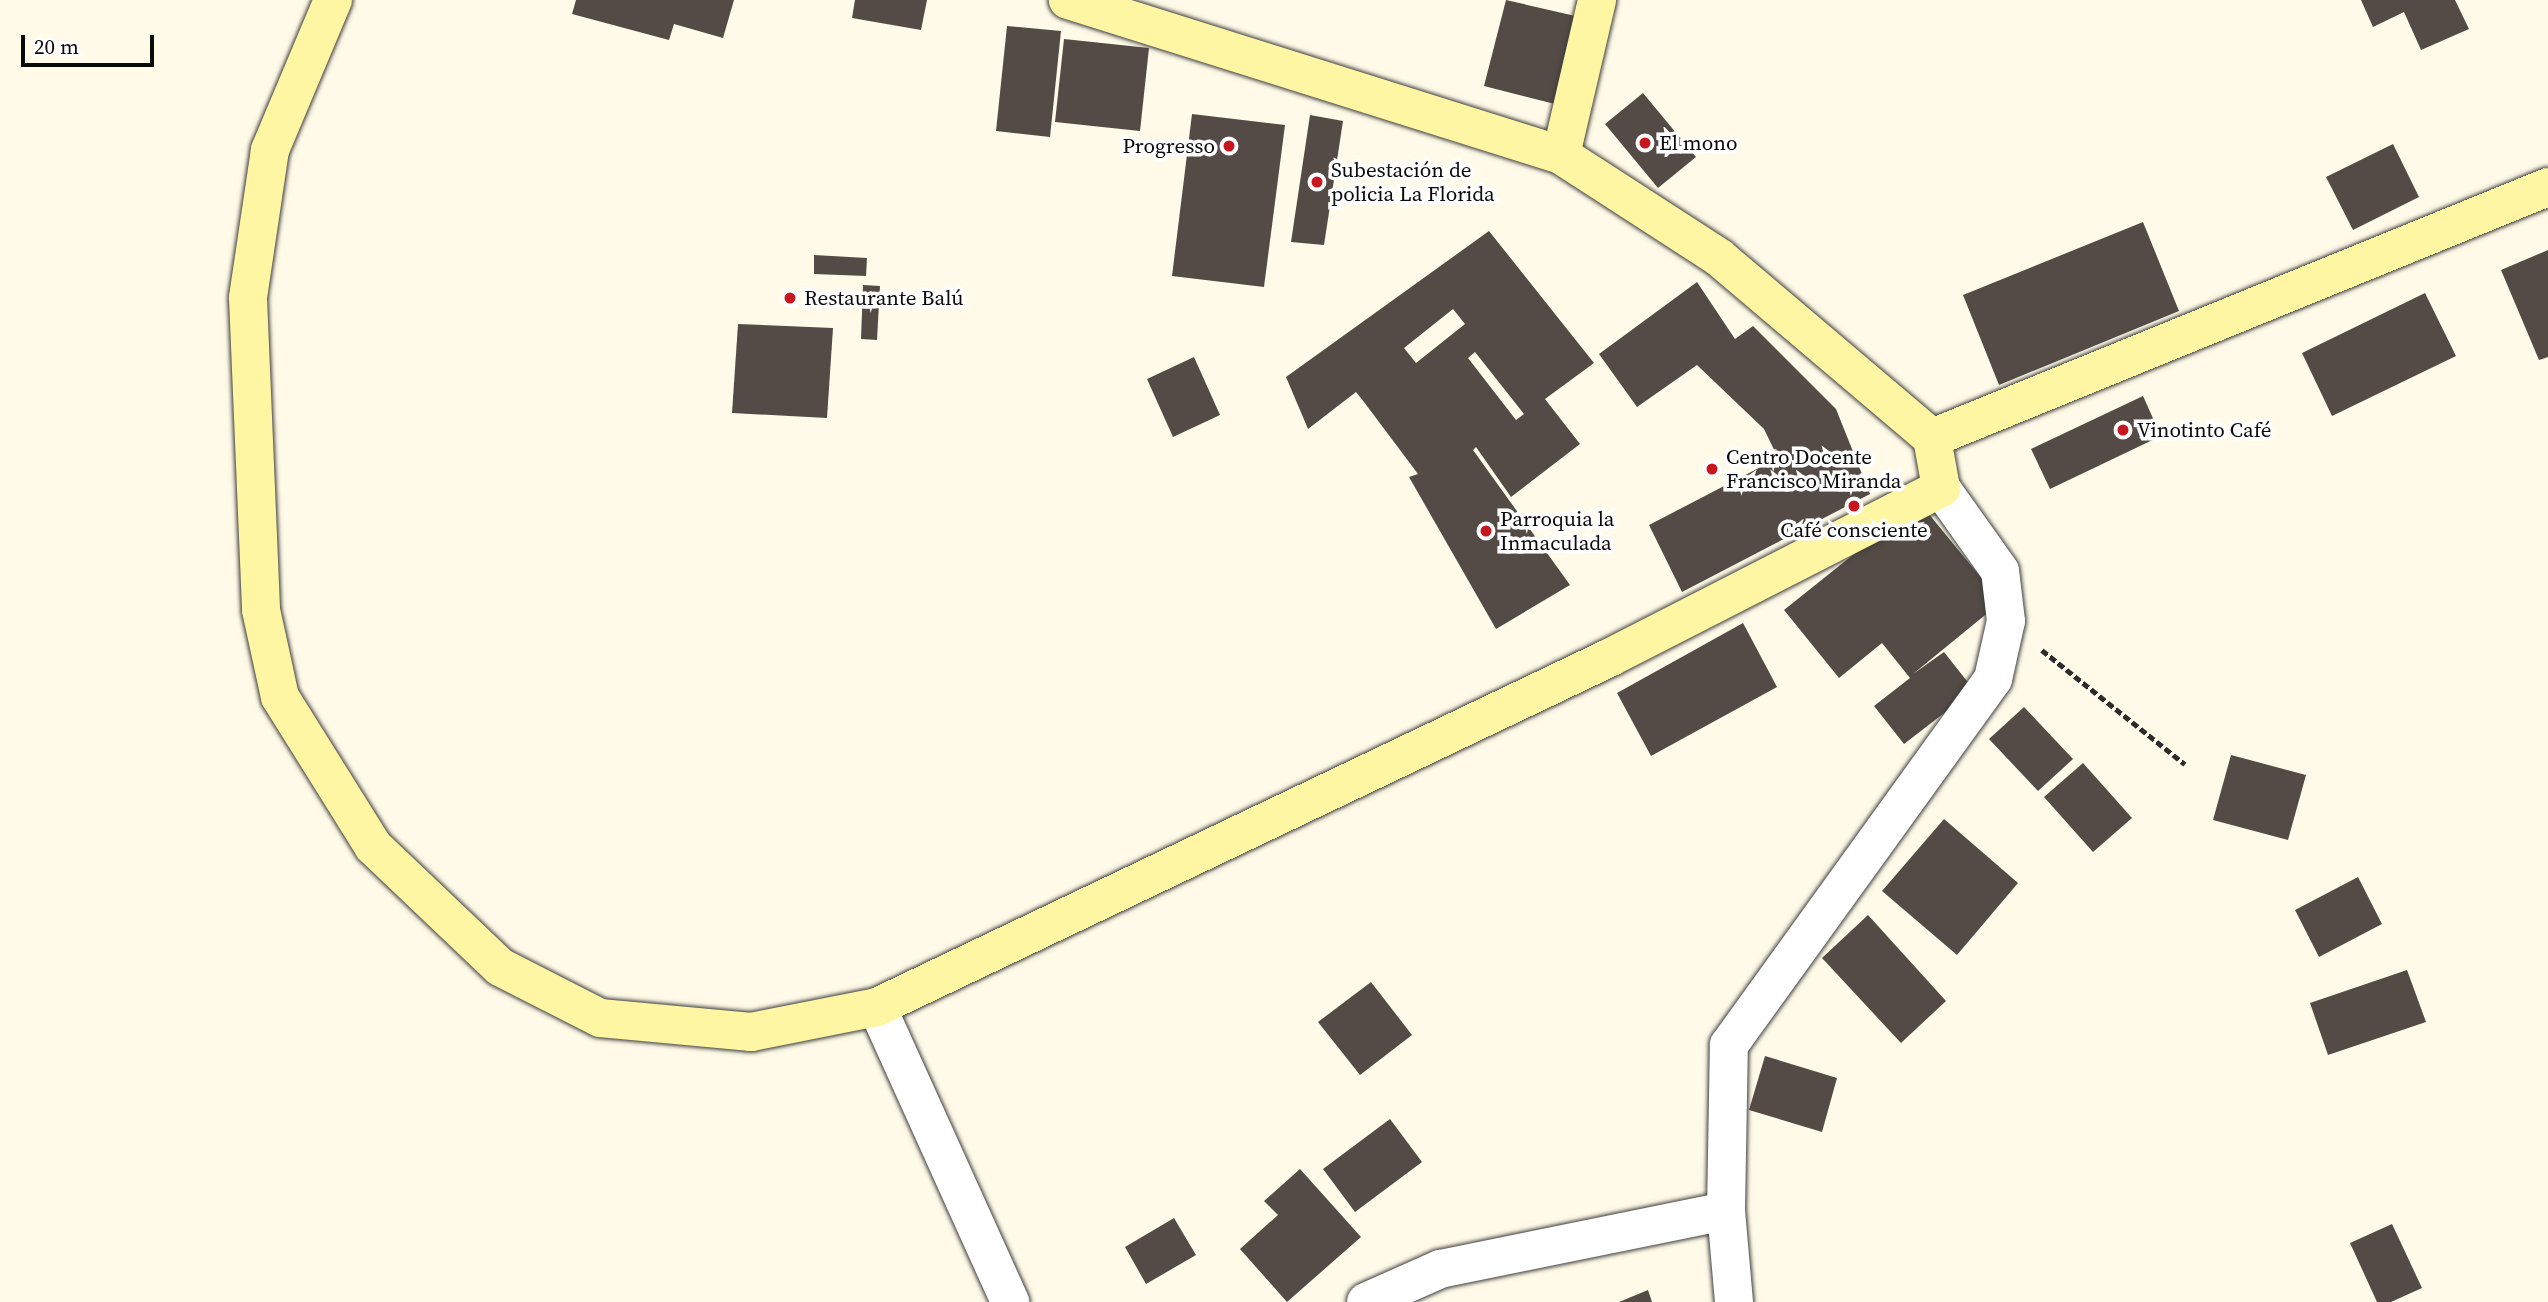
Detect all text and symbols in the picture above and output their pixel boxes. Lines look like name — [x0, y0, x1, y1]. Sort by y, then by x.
scale bar — [24, 21, 158, 65]
text: 20 m — [34, 32, 79, 61]
place label: El mono — [1659, 130, 1738, 156]
place label: Progresso — [1123, 133, 1215, 159]
marker: El mono — [1637, 135, 1653, 151]
marker: Progresso — [1221, 138, 1237, 154]
place label: Subestación de policia La Florida — [1331, 157, 1495, 207]
marker: Subestación de policia La Florida — [1309, 174, 1325, 190]
place label: Restaurante Balú — [804, 285, 964, 311]
marker: Restaurante Balú — [782, 290, 798, 306]
place label: Vinotinto Café — [2137, 417, 2272, 443]
marker: Vinotinto Café — [2115, 422, 2131, 438]
place label: Centro Docente Francisco Miranda — [1726, 444, 1902, 494]
marker: Centro Docente Francisco Miranda — [1704, 461, 1720, 477]
marker: Café consciente — [1846, 498, 1862, 514]
place label: Parroquia la Inmaculada — [1500, 506, 1615, 556]
place label: Café consciente — [1780, 517, 1928, 543]
marker: Parroquia la Inmaculada — [1478, 523, 1494, 539]

